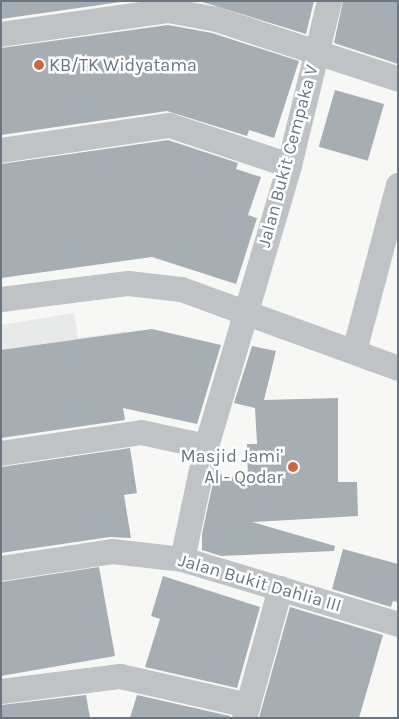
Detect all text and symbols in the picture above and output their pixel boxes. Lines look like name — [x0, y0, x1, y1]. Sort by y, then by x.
place label: KB/TK Widyatama — [49, 54, 197, 76]
marker: KB/TK Widyatama — [33, 59, 45, 71]
street label: Jalan Bukit Cempaka V — [253, 62, 323, 250]
place label: Masjid Jami' Al - Qodar — [181, 446, 283, 488]
marker: Masjid Jami' Al - Qodar — [287, 461, 299, 473]
street label: Jalan Bukit Dahlia III — [176, 549, 344, 617]

